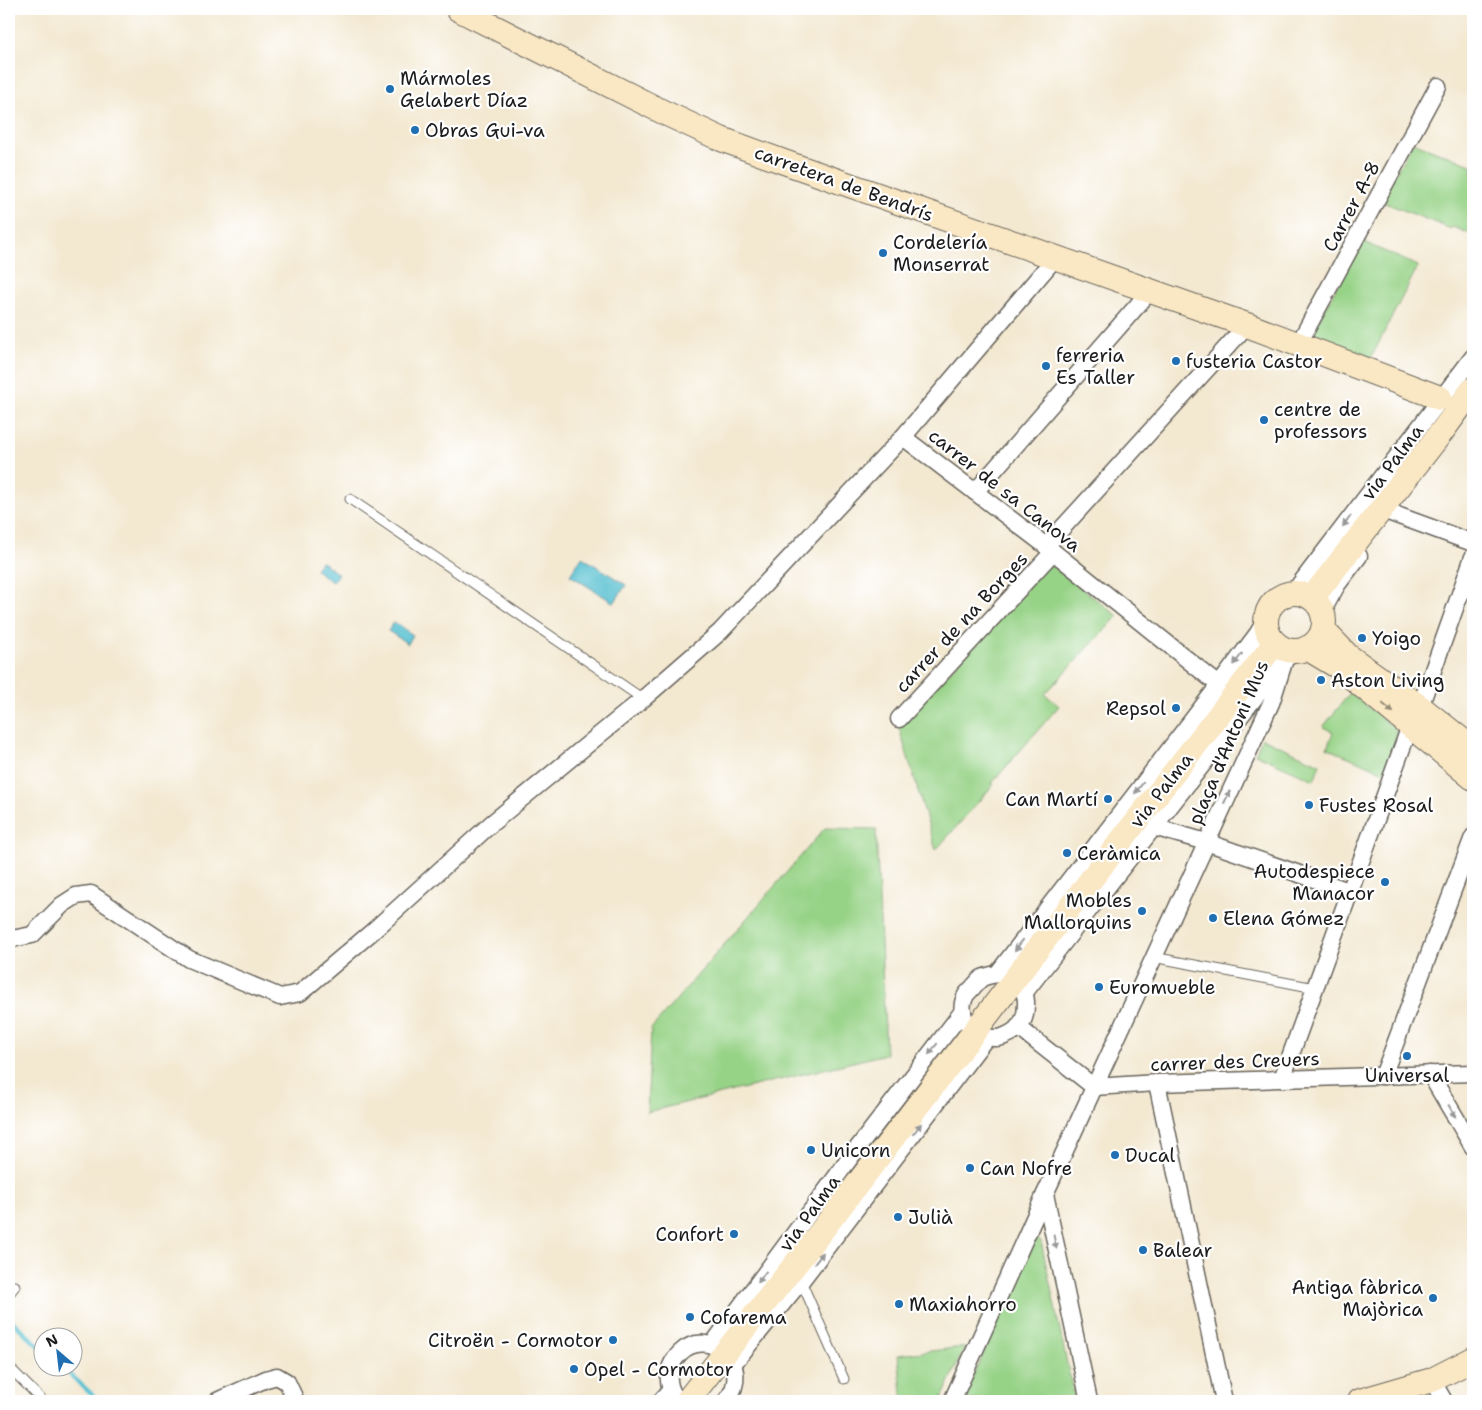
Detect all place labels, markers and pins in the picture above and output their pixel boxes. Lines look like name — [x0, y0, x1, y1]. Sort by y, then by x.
place label: Mármoles Gelabert Díaz — [400, 66, 528, 113]
marker: Mármoles Gelabert Díaz — [384, 83, 396, 95]
place label: Obras Gui-va — [425, 118, 545, 143]
marker: Obras Gui-va — [409, 124, 421, 136]
place label: Cordelería Monserrat — [893, 230, 990, 277]
marker: Cordelería Monserrat — [877, 247, 889, 259]
place label: ferreria Es Taller — [1056, 343, 1135, 390]
place label: fusteria Castor — [1186, 349, 1322, 374]
marker: fusteria Castor — [1170, 355, 1182, 367]
marker: ferreria Es Taller — [1040, 360, 1052, 372]
place label: centre de professors — [1274, 397, 1367, 444]
marker: centre de professors — [1258, 414, 1270, 426]
place label: Yoigo — [1372, 626, 1421, 651]
marker: Yoigo — [1356, 632, 1368, 644]
place label: Aston Living — [1331, 668, 1444, 693]
marker: Aston Living — [1315, 674, 1327, 686]
place label: Repsol — [1106, 696, 1166, 721]
marker: Repsol — [1170, 702, 1182, 714]
place label: Can Martí — [1005, 787, 1099, 812]
marker: Can Martí — [1102, 793, 1114, 805]
place label: Fustes Rosal — [1319, 793, 1434, 818]
marker: Fustes Rosal — [1303, 799, 1315, 811]
place label: Ceràmica — [1077, 841, 1161, 866]
marker: Ceràmica — [1061, 847, 1073, 859]
place label: Autodespiece Manacor — [1254, 859, 1375, 906]
marker: Autodespiece Manacor — [1379, 876, 1391, 888]
place label: Mobles Mallorquins — [1024, 888, 1132, 935]
marker: Mobles Mallorquins — [1136, 905, 1148, 917]
place label: Elena Gómez — [1223, 906, 1345, 931]
marker: Elena Gómez — [1207, 912, 1219, 924]
place label: Euromueble — [1109, 975, 1216, 1000]
marker: Euromueble — [1093, 981, 1105, 993]
marker: Universal — [1401, 1050, 1413, 1062]
place label: Universal — [1365, 1063, 1449, 1088]
place label: Unicorn — [821, 1138, 891, 1163]
place label: Ducal — [1125, 1143, 1175, 1168]
marker: Unicorn — [805, 1144, 817, 1156]
marker: Ducal — [1109, 1149, 1121, 1161]
place label: Can Nofre — [980, 1156, 1072, 1181]
marker: Can Nofre — [964, 1162, 976, 1174]
place label: Julià — [908, 1205, 953, 1230]
marker: Julià — [892, 1211, 904, 1223]
place label: Confort — [655, 1222, 724, 1247]
marker: Confort — [728, 1228, 740, 1240]
place label: Balear — [1153, 1238, 1212, 1263]
marker: Balear — [1137, 1244, 1149, 1256]
place label: Antiga fàbrica Majòrica — [1291, 1275, 1423, 1322]
place label: Maxiahorro — [909, 1292, 1017, 1317]
marker: Antiga fàbrica Majòrica — [1427, 1292, 1439, 1304]
marker: Maxiahorro — [893, 1298, 905, 1310]
place label: Cofarema — [700, 1305, 787, 1330]
marker: Cofarema — [684, 1311, 696, 1323]
place label: Citroën - Cormotor — [428, 1328, 603, 1353]
marker: Citroën - Cormotor — [607, 1334, 619, 1346]
place label: Opel - Cormotor — [584, 1357, 733, 1382]
marker: Opel - Cormotor — [568, 1363, 580, 1375]

